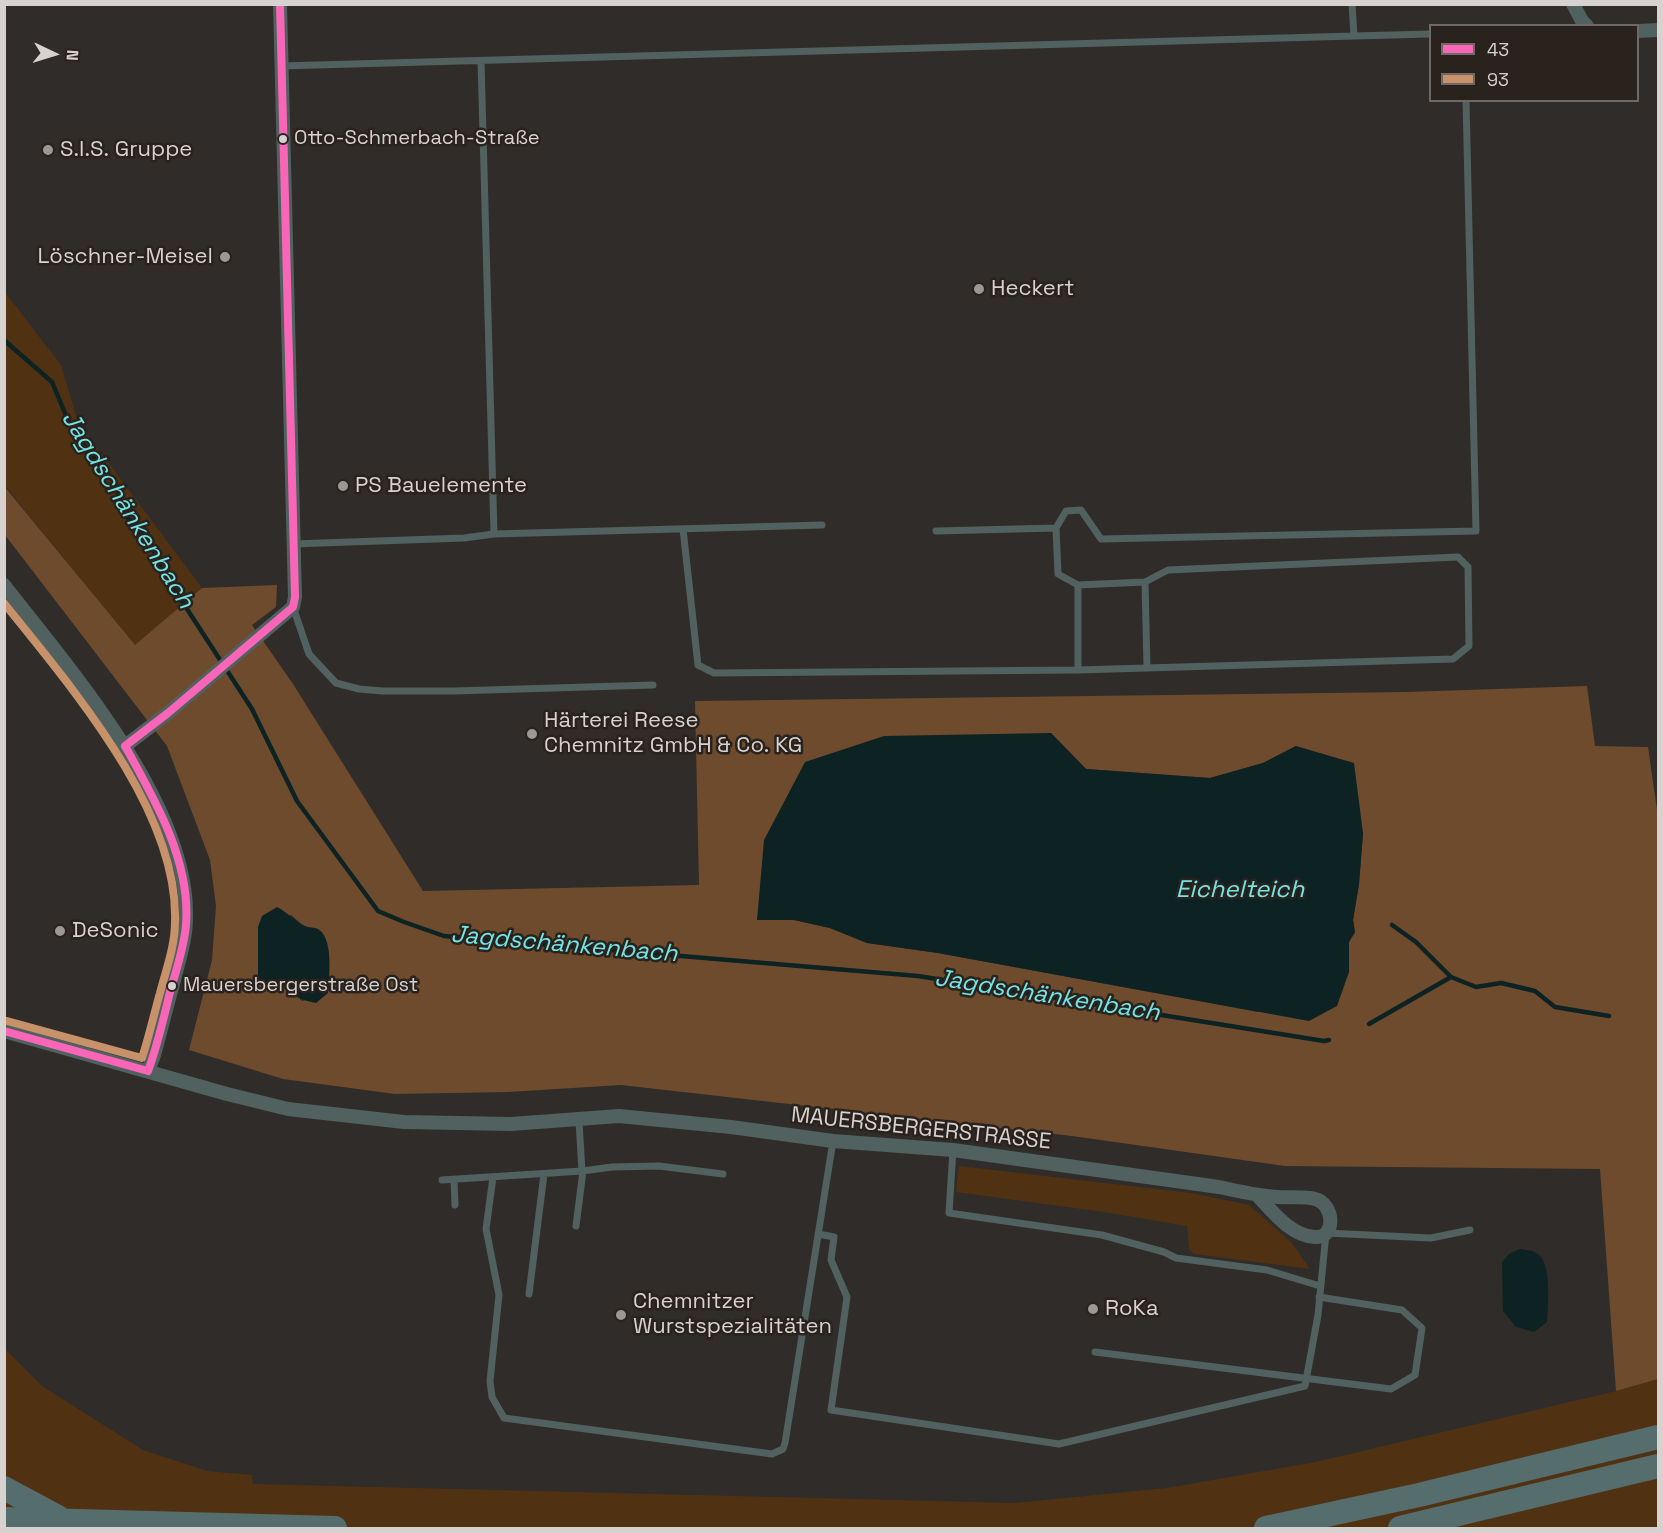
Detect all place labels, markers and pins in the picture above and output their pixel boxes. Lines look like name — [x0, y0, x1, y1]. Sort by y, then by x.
place label: Otto-Schmerbach-Straße — [294, 127, 540, 151]
marker: Otto-Schmerbach-Straße — [277, 133, 289, 145]
place label: S.I.S. Gruppe — [60, 137, 192, 163]
marker: S.I.S. Gruppe — [41, 143, 55, 157]
place label: Löschner-Meisel — [37, 244, 213, 270]
marker: Löschner-Meisel — [218, 250, 232, 264]
place label: Heckert — [991, 276, 1074, 302]
marker: Heckert — [972, 282, 986, 296]
place label: PS Bauelemente — [355, 473, 527, 499]
marker: PS Bauelemente — [336, 479, 350, 493]
place label: Härterei Reese Chemnitz GmbH & Co. KG — [544, 708, 802, 760]
marker: Härterei Reese Chemnitz GmbH & Co. KG — [525, 727, 539, 741]
place label: DeSonic — [72, 918, 159, 944]
marker: DeSonic — [53, 924, 67, 938]
place label: Mauersbergerstraße Ost — [183, 974, 418, 998]
marker: Mauersbergerstraße Ost — [166, 980, 178, 992]
place label: Chemnitzer Wurstspezialitäten — [633, 1289, 832, 1340]
place label: RoKa — [1105, 1296, 1159, 1322]
marker: RoKa — [1086, 1302, 1100, 1316]
marker: Chemnitzer Wurstspezialitäten — [614, 1308, 628, 1322]

